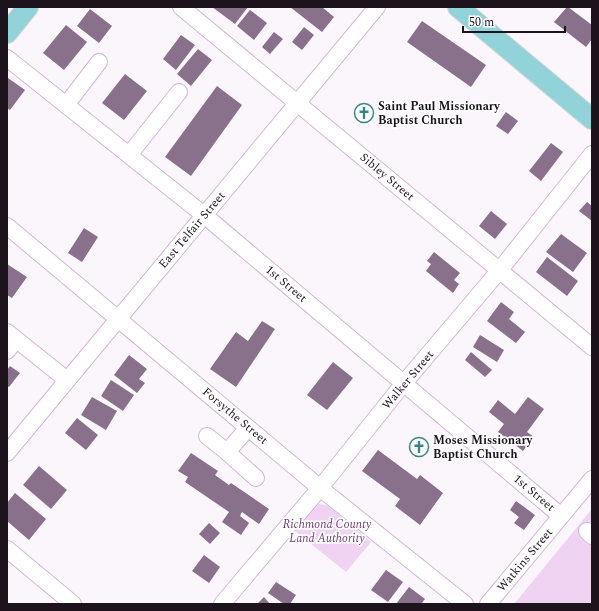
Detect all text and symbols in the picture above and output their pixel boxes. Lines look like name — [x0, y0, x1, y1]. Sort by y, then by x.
scale bar — [463, 8, 565, 34]
text: 50 m — [469, 13, 494, 32]
place label: Saint Paul Missionary Baptist Church — [378, 97, 501, 130]
church icon: Saint Paul Missionary Baptist Church — [353, 102, 375, 124]
street label: Sibley Street — [355, 148, 419, 206]
street label: East Telfair Street — [154, 187, 230, 273]
street label: 1st Street — [261, 261, 311, 307]
street label: Walker Street — [377, 346, 439, 414]
street label: Forsythe Street — [198, 383, 272, 449]
place label: Moses Missionary Baptist Church — [433, 431, 534, 464]
church icon: Moses Missionary Baptist Church — [408, 436, 430, 458]
street label: 1st Street — [509, 470, 559, 516]
park label: Richmond County Land Authority — [283, 515, 372, 548]
street label: Watkins Street — [492, 524, 558, 596]

